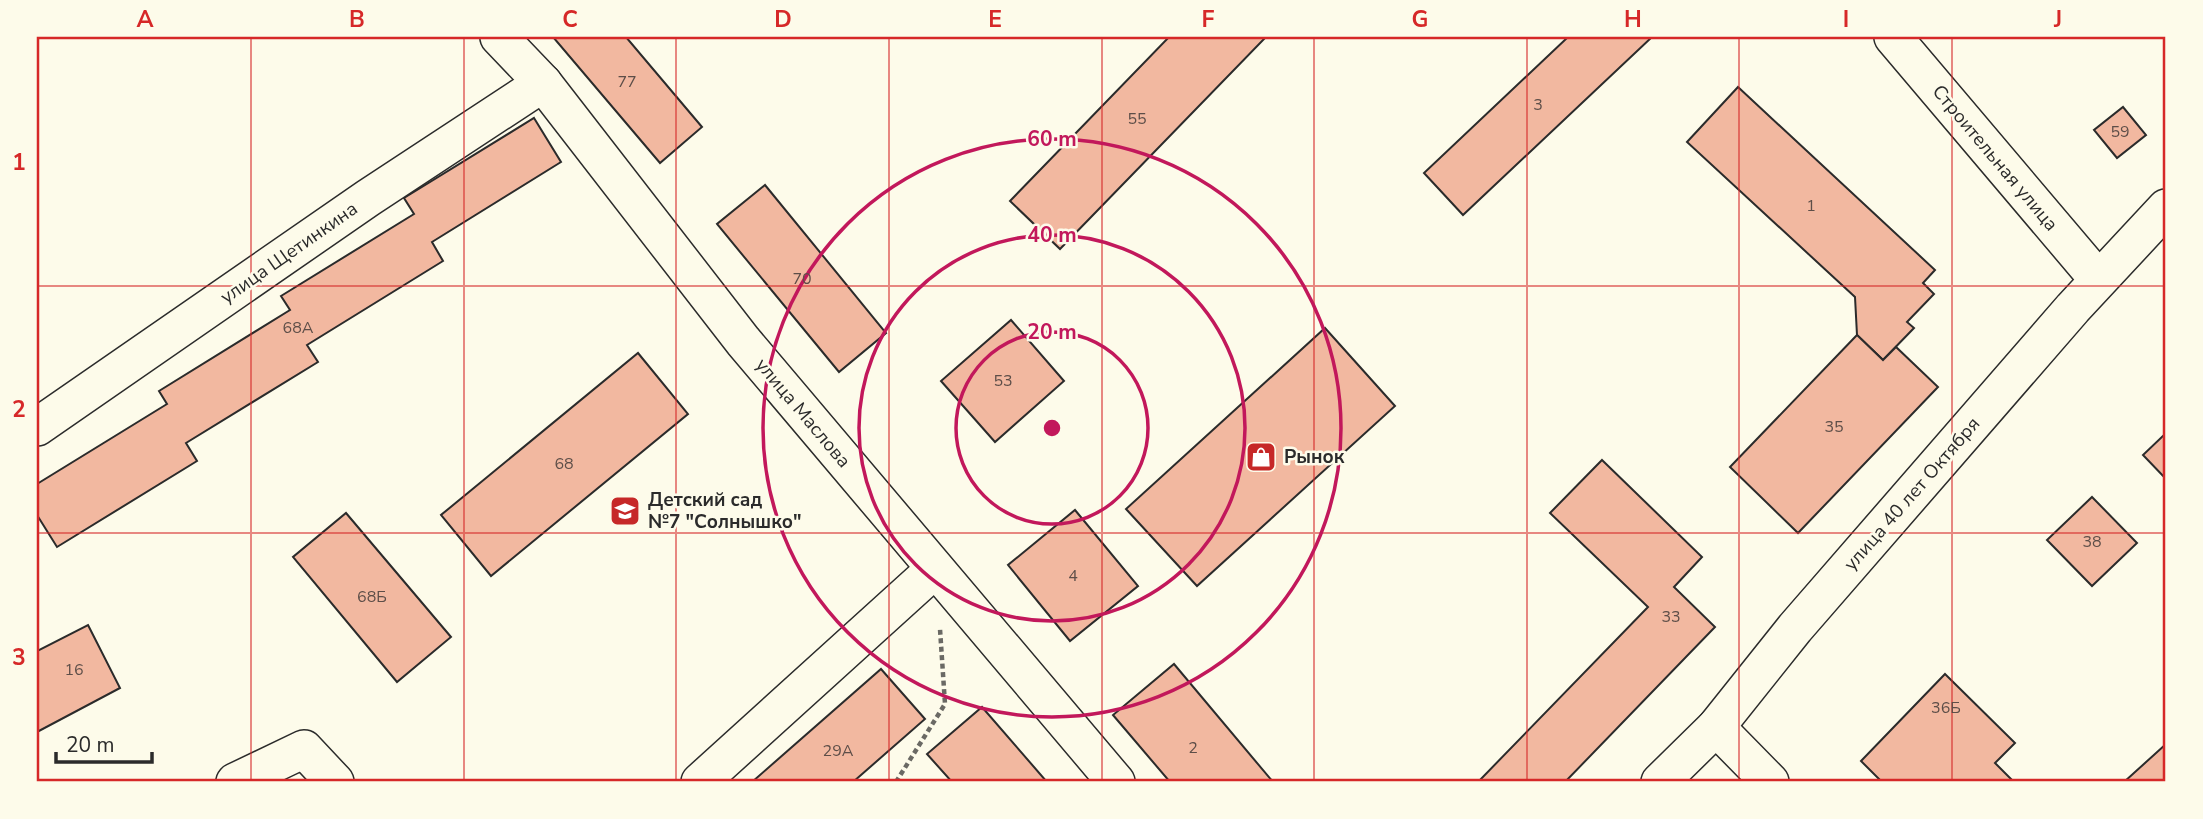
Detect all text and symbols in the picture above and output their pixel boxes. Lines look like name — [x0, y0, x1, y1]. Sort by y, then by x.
text: A — [136, 4, 154, 35]
text: B — [349, 4, 365, 35]
text: C — [562, 4, 578, 35]
text: D — [774, 4, 792, 35]
text: E — [988, 4, 1002, 35]
text: F — [1202, 4, 1215, 35]
text: G — [1412, 4, 1428, 35]
text: H — [1624, 4, 1642, 35]
text: I — [1843, 4, 1849, 35]
text: J — [2053, 4, 2062, 35]
house number: 77 — [617, 71, 637, 93]
street label: Строительная улица — [1926, 79, 2064, 237]
house number: 3 — [1533, 94, 1543, 116]
house number: 55 — [1127, 108, 1147, 130]
house number: 59 — [2110, 121, 2130, 143]
text: 60 m — [1027, 125, 1077, 153]
text: 1 — [12, 147, 26, 178]
house number: 1 — [1806, 195, 1816, 217]
street label: улица Щетинкина — [215, 196, 363, 310]
text: 40 m — [1027, 221, 1077, 249]
house number: 70 — [792, 268, 812, 290]
house number: 68А — [283, 317, 314, 339]
text: 20 m — [1027, 318, 1077, 346]
street label: улица Маслова — [749, 353, 857, 473]
house number: 53 — [993, 370, 1013, 392]
text: 2 — [12, 394, 26, 425]
street label: улица 40 лет Октября — [1838, 412, 1986, 576]
centre of rings — [1040, 416, 1064, 440]
house number: 35 — [1824, 416, 1844, 438]
shop icon: Рынок — [1244, 440, 1278, 474]
place label: Рынок — [1284, 444, 1345, 470]
house number: 68 — [554, 453, 574, 475]
place label: Детский сад №7 "Солнышко" — [648, 487, 801, 535]
school or university icon: Детский сад №7 "Солнышко" — [608, 494, 642, 528]
house number: 38 — [2082, 531, 2102, 553]
house number: 4 — [1068, 565, 1078, 587]
house number: 68Б — [357, 586, 387, 608]
house number: 33 — [1661, 606, 1681, 628]
text: 3 — [12, 642, 26, 673]
house number: 16 — [64, 659, 84, 681]
house number: 36Б — [1931, 697, 1961, 719]
scale bar — [56, 721, 152, 765]
text: 20 m — [66, 731, 115, 759]
house number: 2 — [1188, 737, 1198, 759]
house number: 29А — [823, 740, 854, 762]

